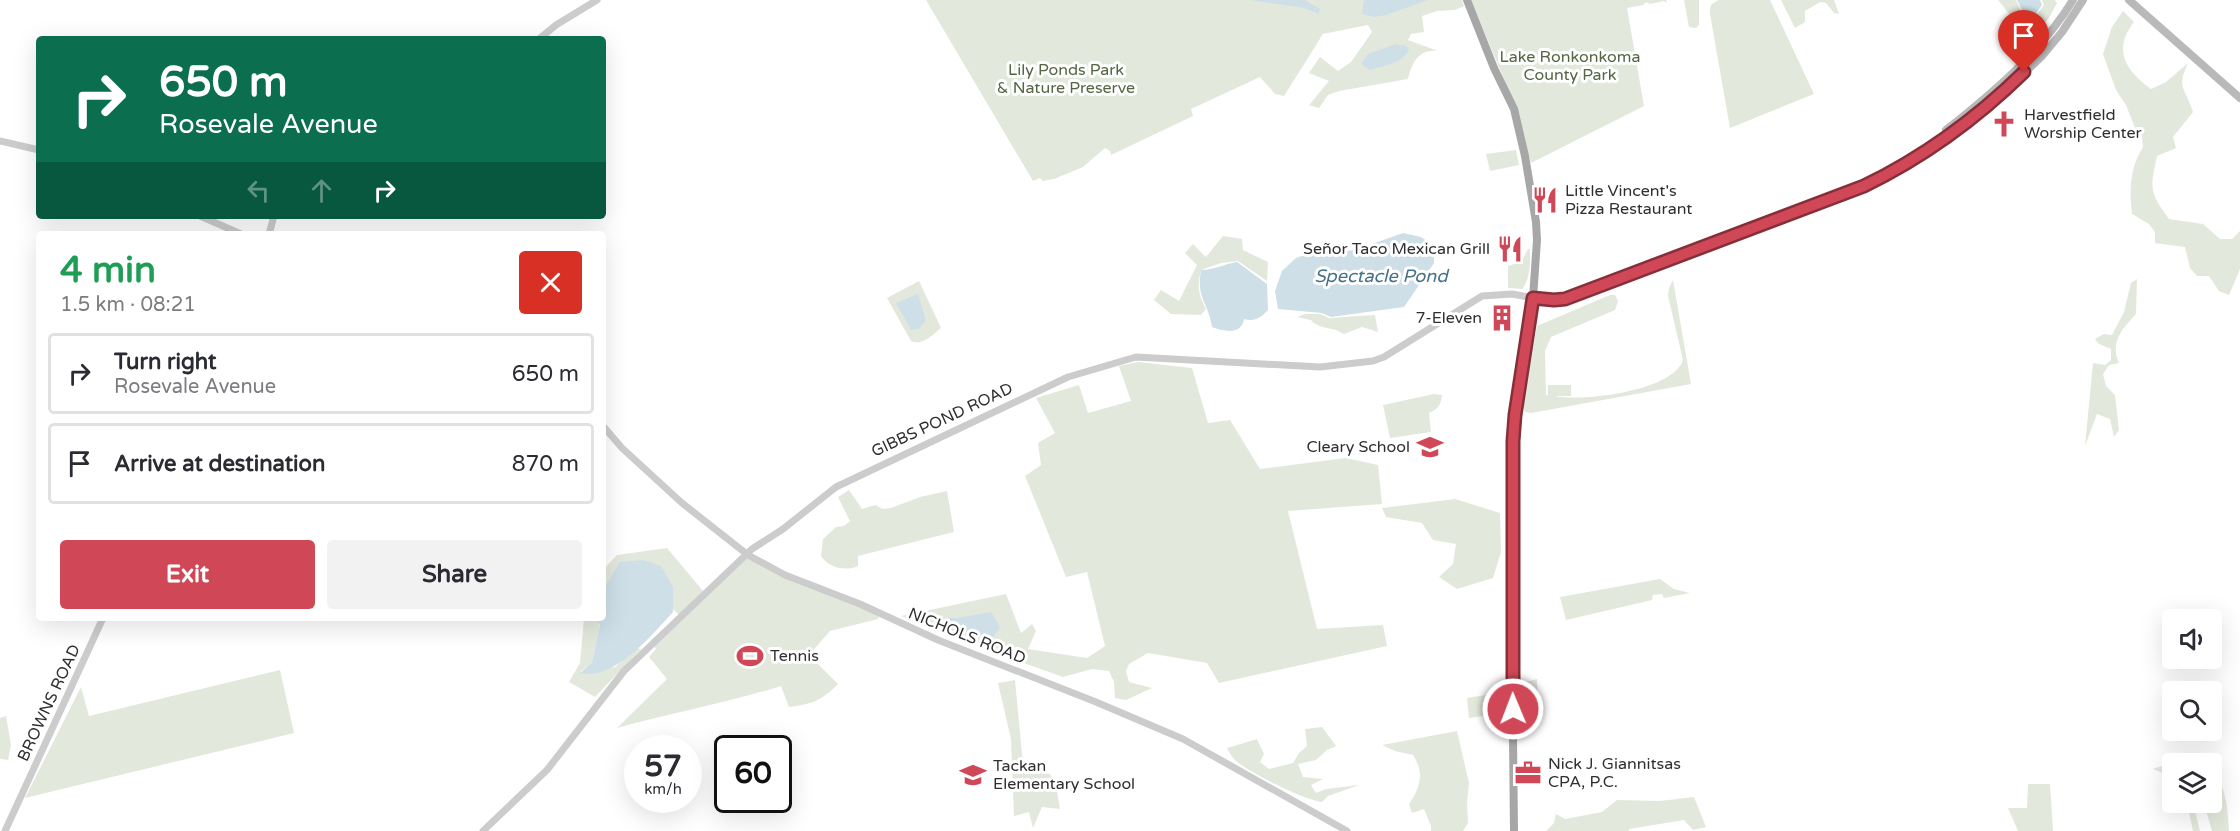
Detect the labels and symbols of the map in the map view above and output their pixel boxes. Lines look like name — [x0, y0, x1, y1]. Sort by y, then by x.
pin — [1998, 10, 2049, 72]
park label: Lake Ronkonkoma County Park — [1500, 47, 1640, 85]
park label: Lily Ponds Park & Nature Preserve — [997, 60, 1135, 98]
place label: Harvestfield Worship Center — [2024, 105, 2143, 143]
church icon: Harvestfield Worship Center — [1989, 109, 2019, 139]
place label: Little Vincent's Pizza Restaurant — [1565, 181, 1692, 219]
restaurant icon: Little Vincent's Pizza Restaurant — [1530, 185, 1560, 215]
restaurant icon: Señor Taco Mexican Grill — [1495, 234, 1525, 264]
place label: Señor Taco Mexican Grill — [1303, 239, 1490, 259]
water label: Spectacle Pond — [1314, 265, 1450, 287]
building icon: 7-Eleven — [1487, 303, 1517, 333]
place label: 7-Eleven — [1415, 308, 1482, 328]
street label: GIBBS POND ROAD — [868, 378, 1016, 462]
school or university icon: Cleary School — [1415, 432, 1445, 462]
place label: Cleary School — [1306, 437, 1410, 457]
street label: NICHOLS ROAD — [905, 603, 1029, 669]
street label: BROWNS ROAD — [13, 641, 85, 765]
sports icon: Tennis — [735, 641, 765, 671]
place label: Tennis — [770, 646, 819, 666]
position arrow — [1481, 677, 1545, 741]
speed limit sign: 60 — [714, 735, 792, 813]
place label: Nick J. Giannitsas CPA, P.C. — [1548, 754, 1681, 792]
place label: Tackan Elementary School — [993, 756, 1135, 794]
office icon: Nick J. Giannitsas CPA, P.C. — [1513, 758, 1543, 788]
school or university icon: Tackan Elementary School — [958, 760, 988, 790]

